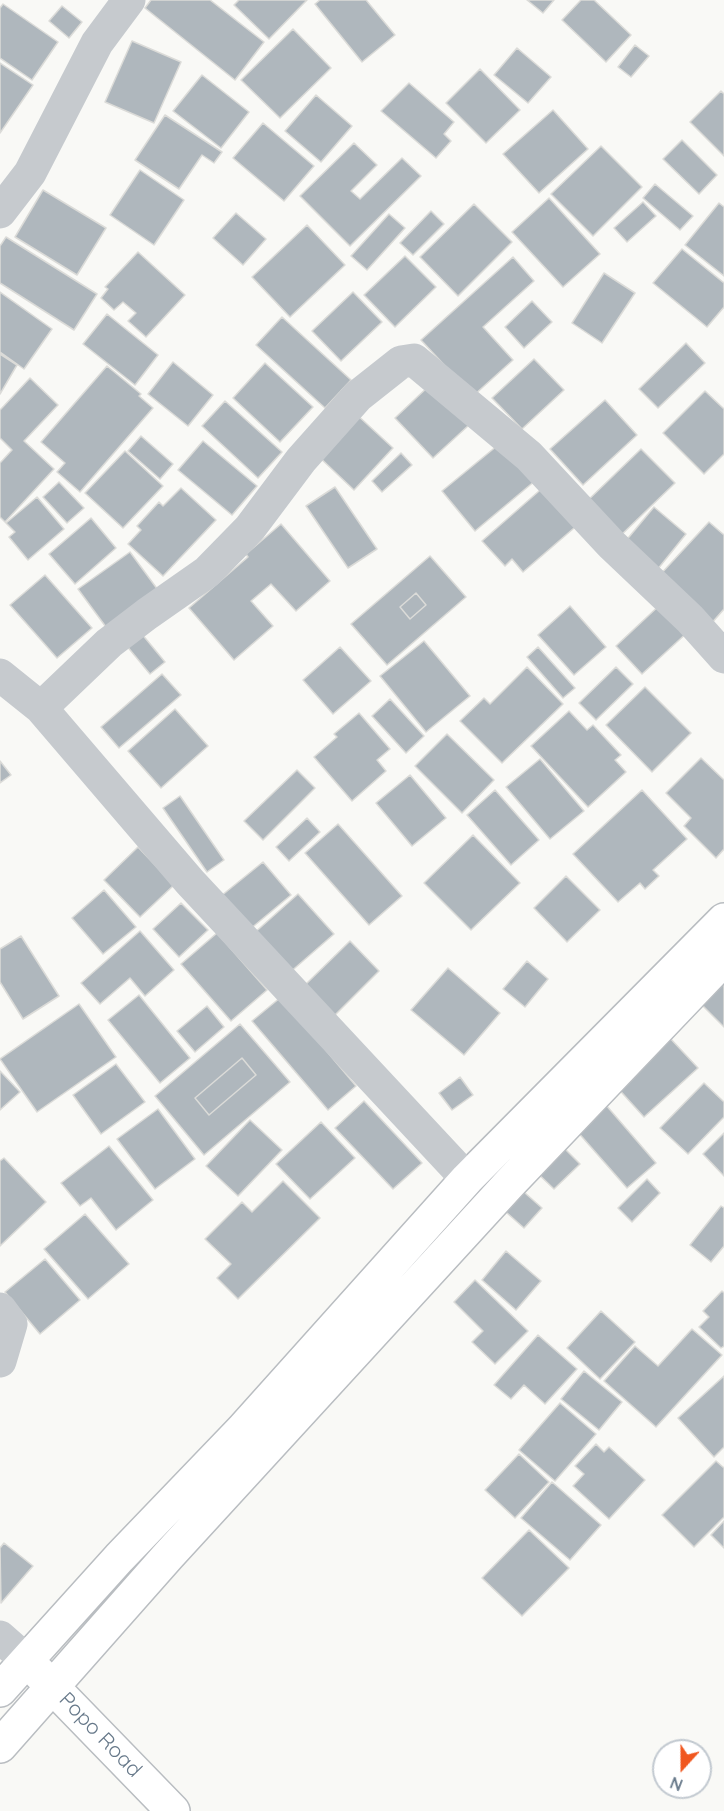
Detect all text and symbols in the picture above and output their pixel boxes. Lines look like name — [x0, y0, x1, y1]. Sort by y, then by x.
street label: Popo Road — [53, 1687, 147, 1783]
north arrow — [652, 1739, 712, 1799]
text: N — [667, 1772, 685, 1795]

